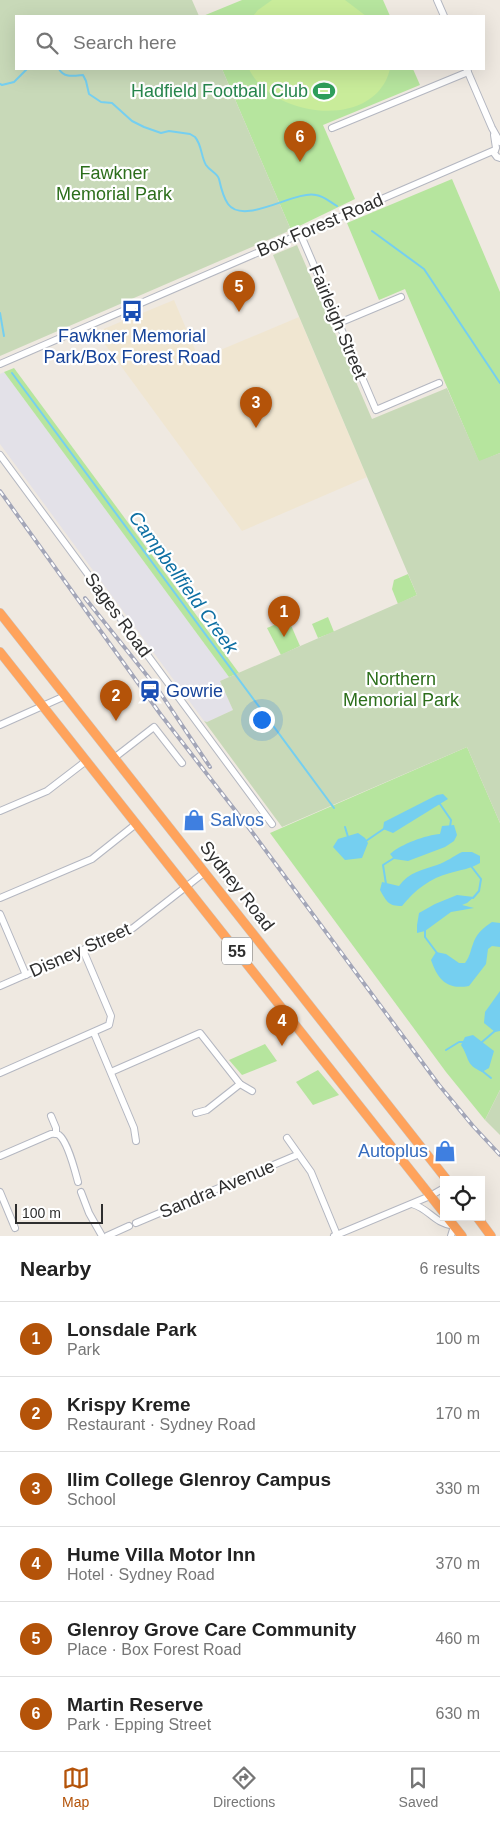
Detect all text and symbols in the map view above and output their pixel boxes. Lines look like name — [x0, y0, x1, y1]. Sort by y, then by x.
search box — [15, 15, 485, 70]
icon: search — [33, 29, 61, 57]
text: Search here — [73, 32, 177, 53]
sports icon: Hadfield Football Club — [311, 78, 337, 104]
place label: Hadfield Football Club — [131, 81, 308, 101]
pin: 6 — [284, 121, 316, 162]
park label: Fawkner Memorial Park — [56, 163, 173, 204]
street label: Box Forest Road — [254, 189, 386, 261]
street label: Fairleigh Street — [305, 262, 371, 382]
pin: 5 — [223, 271, 255, 312]
bus stop icon: Fawkner Memorial Park/Box Forest Road — [119, 298, 145, 324]
place label: Fawkner Memorial Park/Box Forest Road — [43, 326, 221, 367]
pin: 3 — [240, 387, 272, 428]
water label: Campbellfield Creek — [125, 507, 243, 659]
street label: Sages Road — [81, 569, 155, 661]
pin: 1 — [268, 596, 300, 637]
park label: Northern Memorial Park — [343, 669, 460, 710]
station icon: Gowrie — [137, 678, 163, 704]
pin: 2 — [100, 680, 132, 721]
place label: Gowrie — [166, 681, 223, 701]
your location — [249, 707, 275, 733]
shop icon: Salvos — [181, 807, 207, 833]
place label: Salvos — [210, 810, 264, 830]
street label: Sydney Road — [196, 837, 278, 935]
street label: Disney Street — [27, 919, 133, 981]
road number: 55 — [222, 938, 252, 964]
pin: 4 — [266, 1005, 298, 1046]
shop icon: Autoplus — [432, 1138, 458, 1164]
place label: Autoplus — [358, 1141, 428, 1161]
street label: Sandra Avenue — [157, 1156, 277, 1222]
map controls — [440, 1176, 485, 1221]
button: locate — [440, 1176, 485, 1221]
scale bar — [15, 1201, 102, 1224]
text: 100 m — [22, 1205, 61, 1221]
text: Nearby — [20, 1257, 91, 1280]
text: 6 results — [420, 1260, 480, 1277]
text: Lonsdale Park — [67, 1319, 197, 1340]
text: 1 — [32, 1330, 40, 1347]
text: 100 m — [436, 1330, 480, 1347]
text: Park — [67, 1341, 100, 1358]
text: Krispy Kreme — [67, 1394, 191, 1415]
text: 2 — [32, 1405, 40, 1422]
text: 170 m — [436, 1405, 480, 1422]
text: Restaurant · Sydney Road — [67, 1416, 256, 1433]
text: Ilim College Glenroy Campus — [67, 1469, 331, 1490]
text: 3 — [32, 1480, 40, 1497]
text: 330 m — [436, 1480, 480, 1497]
text: School — [67, 1491, 116, 1508]
text: Hume Villa Motor Inn — [67, 1544, 256, 1565]
text: 4 — [32, 1555, 40, 1572]
text: 370 m — [436, 1555, 480, 1572]
text: Hotel · Sydney Road — [67, 1566, 215, 1583]
text: Glenroy Grove Care Community — [67, 1619, 356, 1640]
text: 5 — [32, 1630, 40, 1647]
text: 460 m — [436, 1630, 480, 1647]
text: Place · Box Forest Road — [67, 1641, 241, 1658]
text: Martin Reserve — [67, 1694, 203, 1715]
text: 6 — [32, 1705, 40, 1722]
text: 630 m — [436, 1705, 480, 1722]
text: Park · Epping Street — [67, 1716, 211, 1733]
tab: Map — [62, 1764, 90, 1810]
tab: Directions — [213, 1764, 275, 1810]
tab: Saved — [399, 1764, 438, 1810]

